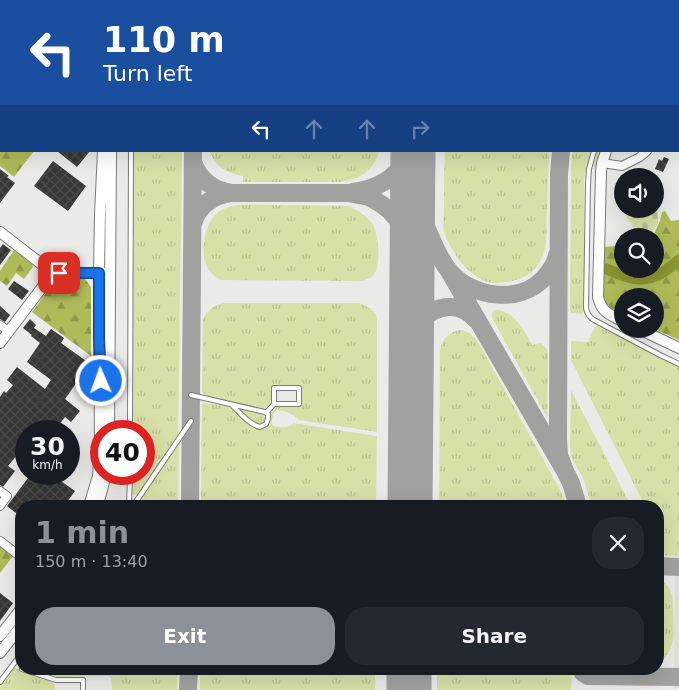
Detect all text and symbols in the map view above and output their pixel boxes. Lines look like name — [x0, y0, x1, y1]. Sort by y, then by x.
icon: left — [20, 20, 85, 85]
text: 110 m — [103, 20, 225, 60]
text: Turn left — [103, 61, 192, 86]
icon: left — [247, 115, 275, 143]
icon: ahead — [300, 115, 328, 143]
icon: ahead — [353, 115, 381, 143]
icon: right — [406, 115, 434, 143]
map controls — [614, 168, 664, 338]
button: sound — [614, 168, 664, 218]
button: search — [614, 228, 664, 278]
pin — [38, 252, 80, 294]
icon: arrive — [45, 259, 73, 287]
button: layers — [614, 288, 664, 338]
position arrow — [74, 354, 126, 406]
speed limit sign: 40 — [90, 420, 155, 485]
text: 30 — [30, 432, 65, 461]
text: km/h — [32, 458, 63, 472]
text: 1 min — [35, 515, 129, 550]
button: close — [592, 517, 644, 569]
text: 150 m · 13:40 — [35, 552, 148, 571]
button: Exit — [35, 607, 335, 665]
button: Share — [345, 607, 644, 665]

